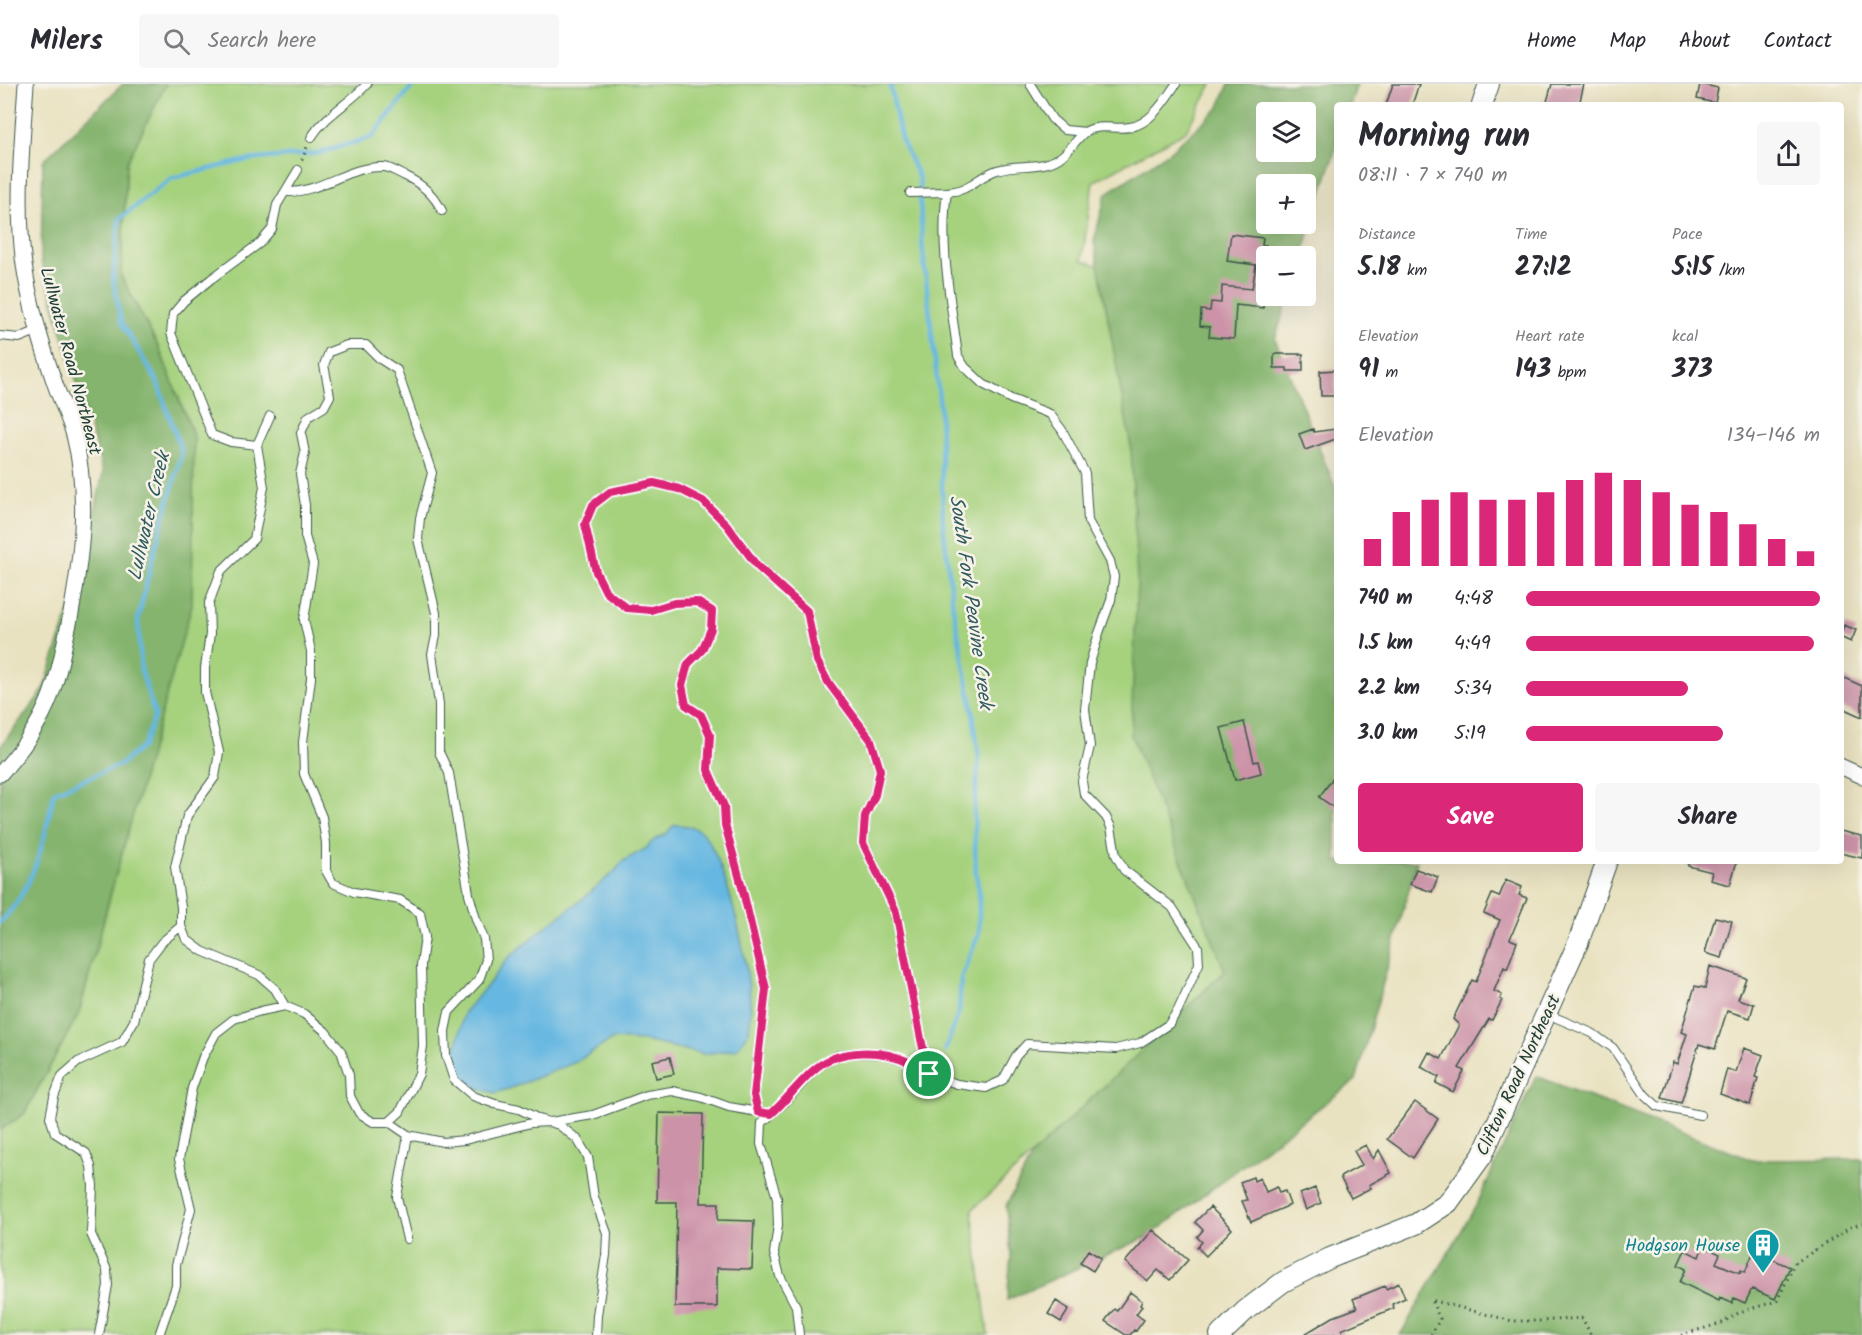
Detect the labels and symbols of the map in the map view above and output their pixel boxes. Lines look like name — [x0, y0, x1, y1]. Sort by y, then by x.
street label: Lullwater Road Northeast — [31, 264, 109, 460]
water label: Lullwater Creek — [120, 447, 181, 584]
water label: South Fork Peavine Creek — [939, 493, 1001, 714]
street label: Clifton Road Northeast — [1469, 989, 1570, 1161]
pin — [903, 1048, 954, 1099]
building icon: Hodgson House — [1745, 1227, 1781, 1274]
place label: Hodgson House — [1625, 1232, 1740, 1261]

